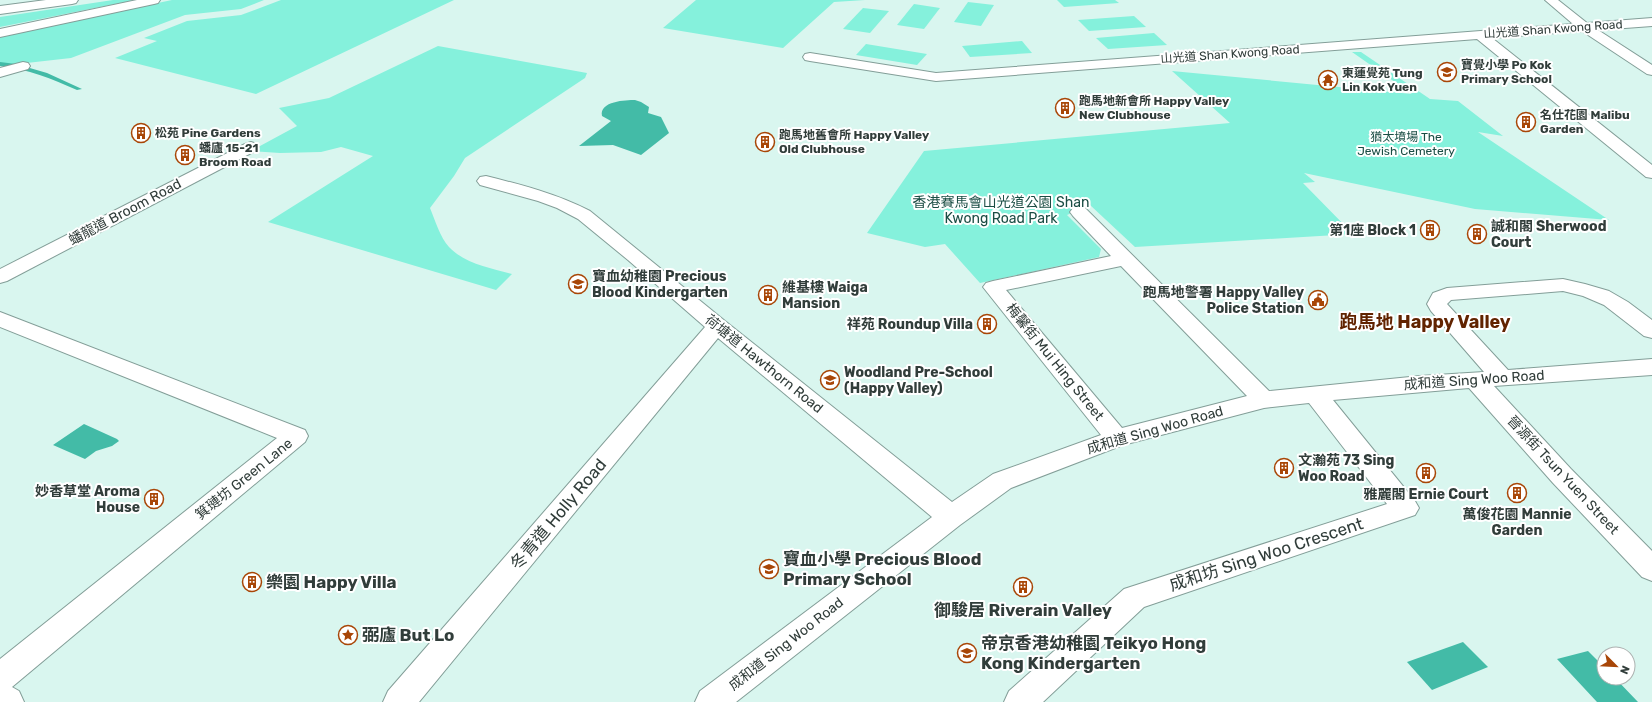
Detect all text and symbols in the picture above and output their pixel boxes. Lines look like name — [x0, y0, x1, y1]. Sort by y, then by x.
street label: 山光道 Shan Kwong Road — [1483, 17, 1623, 41]
street label: 山光道 Shan Kwong Road — [1160, 42, 1300, 66]
place label: 寶覺小學 Po Kok Primary School — [1461, 58, 1552, 86]
school or university icon: 寶覺小學 Po Kok Primary School — [1436, 61, 1458, 83]
place label: 東蓮覺苑 Tung Lin Kok Yuen — [1342, 66, 1423, 94]
temple icon: 東蓮覺苑 Tung Lin Kok Yuen — [1317, 69, 1339, 91]
place label: 跑馬地新會所 Happy Valley New Clubhouse — [1079, 94, 1229, 122]
building icon: 跑馬地新會所 Happy Valley New Clubhouse — [1054, 97, 1076, 119]
place label: 名仕花園 Malibu Garden — [1540, 108, 1630, 136]
building icon: 名仕花園 Malibu Garden — [1515, 111, 1537, 133]
building icon: 松苑 Pine Gardens — [130, 122, 152, 144]
place label: 松苑 Pine Gardens — [155, 126, 261, 140]
place label: 跑馬地舊會所 Happy Valley Old Clubhouse — [779, 128, 929, 156]
park label: 猶太墳場 The Jewish Cemetery — [1357, 130, 1455, 158]
building icon: 跑馬地舊會所 Happy Valley Old Clubhouse — [754, 131, 776, 153]
place label: 蟠廬 15-21 Broom Road — [199, 141, 271, 169]
building icon: 蟠廬 15-21 Broom Road — [174, 144, 196, 166]
street label: 蟠龍道 Broom Road — [66, 175, 184, 249]
park label: 香港賽馬會山光道公園 Shan Kwong Road Park — [913, 194, 1089, 227]
place label: 誠和閣 Sherwood Court — [1491, 218, 1607, 251]
building icon: 第1座 Block 1 — [1419, 219, 1441, 241]
place label: 第1座 Block 1 — [1329, 222, 1416, 239]
building icon: 誠和閣 Sherwood Court — [1466, 223, 1488, 245]
place label: 寶血幼稚園 Precious Blood Kindergarten — [592, 268, 728, 301]
school or university icon: 寶血幼稚園 Precious Blood Kindergarten — [567, 273, 589, 295]
place label: 維基樓 Waiga Mansion — [782, 279, 868, 312]
building icon: 維基樓 Waiga Mansion — [757, 284, 779, 306]
place label: 跑馬地警署 Happy Valley Police Station — [1143, 284, 1305, 317]
public building icon: 跑馬地警署 Happy Valley Police Station — [1307, 289, 1329, 311]
street label: 梅馨街 Mui Hing Street — [1002, 300, 1108, 424]
street label: 荷塘道 Hawthorn Road — [702, 311, 826, 417]
district label: 跑馬地 Happy Valley — [1339, 311, 1511, 333]
building icon: 祥苑 Roundup Villa — [976, 313, 998, 335]
place label: 祥苑 Roundup Villa — [847, 316, 973, 333]
place label: Woodland Pre-School (Happy Valley) — [844, 364, 993, 397]
street label: 成和道 Sing Woo Road — [1403, 367, 1545, 393]
school or university icon: Woodland Pre-School (Happy Valley) — [819, 369, 841, 391]
street label: 成和道 Sing Woo Road — [1085, 402, 1225, 458]
street label: 晉源街 Tsun Yuen Street — [1504, 412, 1623, 538]
street label: 箕璉坊 Green Lane — [192, 435, 296, 523]
place label: 文瀚苑 73 Sing Woo Road — [1298, 452, 1394, 485]
street label: 冬青道 Holly Road — [506, 454, 610, 574]
building icon: 文瀚苑 73 Sing Woo Road — [1273, 457, 1295, 479]
building icon: 雅麗閣 Ernie Court — [1415, 462, 1437, 484]
building icon: 萬俊花園 Mannie Garden — [1506, 482, 1528, 504]
place label: 妙香草堂 Aroma House — [35, 483, 140, 516]
place label: 雅麗閣 Ernie Court — [1364, 486, 1489, 503]
building icon: 妙香草堂 Aroma House — [143, 488, 165, 510]
place label: 萬俊花園 Mannie Garden — [1462, 506, 1572, 539]
street label: 成和坊 Sing Woo Crescent — [1167, 513, 1366, 595]
place label: 寶血小學 Precious Blood Primary School — [783, 549, 981, 589]
school or university icon: 寶血小學 Precious Blood Primary School — [758, 558, 780, 580]
building icon: 樂園 Happy Villa — [241, 571, 263, 593]
place label: 樂園 Happy Villa — [266, 572, 397, 592]
building icon: 御駿居 Riverain Valley — [1012, 576, 1034, 598]
street label: 成和道 Sing Woo Road — [725, 594, 847, 694]
place label: 御駿居 Riverain Valley — [934, 600, 1112, 620]
place icon: 弼廬 But Lo — [337, 624, 359, 646]
place label: 弼廬 But Lo — [362, 625, 455, 645]
place label: 帝京香港幼稚園 Teikyo Hong Kong Kindergarten — [981, 633, 1206, 673]
school or university icon: 帝京香港幼稚園 Teikyo Hong Kong Kindergarten — [956, 642, 978, 664]
north arrow — [1596, 646, 1636, 686]
text: N — [1617, 664, 1632, 676]

